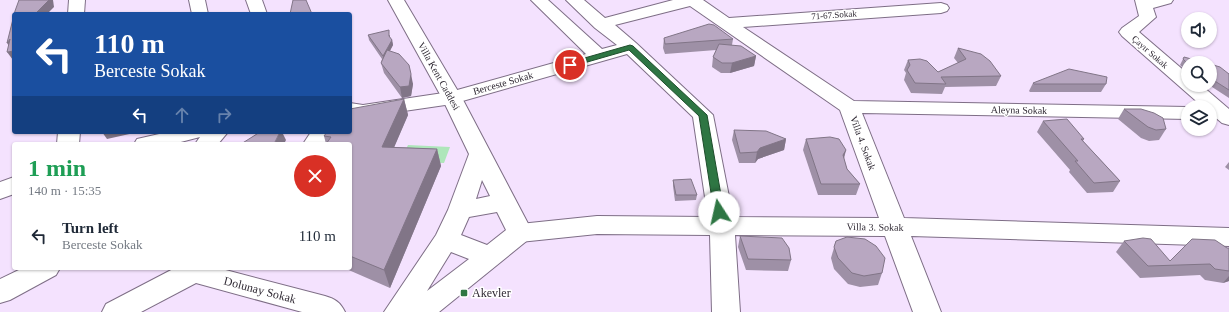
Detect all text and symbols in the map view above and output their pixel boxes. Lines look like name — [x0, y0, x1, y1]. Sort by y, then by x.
street label: 71-67.Sokak — [811, 8, 858, 22]
map controls — [1181, 12, 1217, 136]
button: sound — [1181, 12, 1217, 48]
icon: left — [28, 28, 80, 80]
text: 110 m — [94, 28, 165, 59]
street label: Çayır Sokak — [1130, 34, 1171, 71]
street label: Villa Kent Caddesi — [416, 40, 462, 112]
pin — [553, 48, 587, 82]
icon: arrive — [559, 54, 581, 76]
button: search — [1181, 56, 1217, 92]
text: Berceste Sokak — [94, 61, 205, 81]
street label: Berceste Sokak — [472, 69, 534, 97]
button: layers — [1181, 100, 1217, 136]
icon: left — [129, 104, 151, 126]
icon: ahead — [171, 104, 193, 126]
icon: right — [213, 104, 235, 126]
street label: Aleyna Sokak — [991, 104, 1047, 116]
street label: Villa 4. Sokak — [848, 114, 878, 172]
text: 1 min — [28, 155, 86, 181]
button: close — [294, 155, 336, 197]
text: 140 m · 15:35 — [28, 183, 101, 198]
position arrow — [698, 191, 740, 233]
text: Turn left — [62, 220, 119, 236]
street label: Villa 3. Sokak — [846, 221, 904, 233]
icon: left — [28, 225, 50, 247]
text: 110 m — [299, 228, 336, 244]
text: Berceste Sokak — [62, 237, 143, 252]
street label: Dolunay Sokak — [222, 274, 298, 306]
place label: Akevler — [472, 286, 511, 300]
marker: Akevler — [459, 288, 469, 298]

